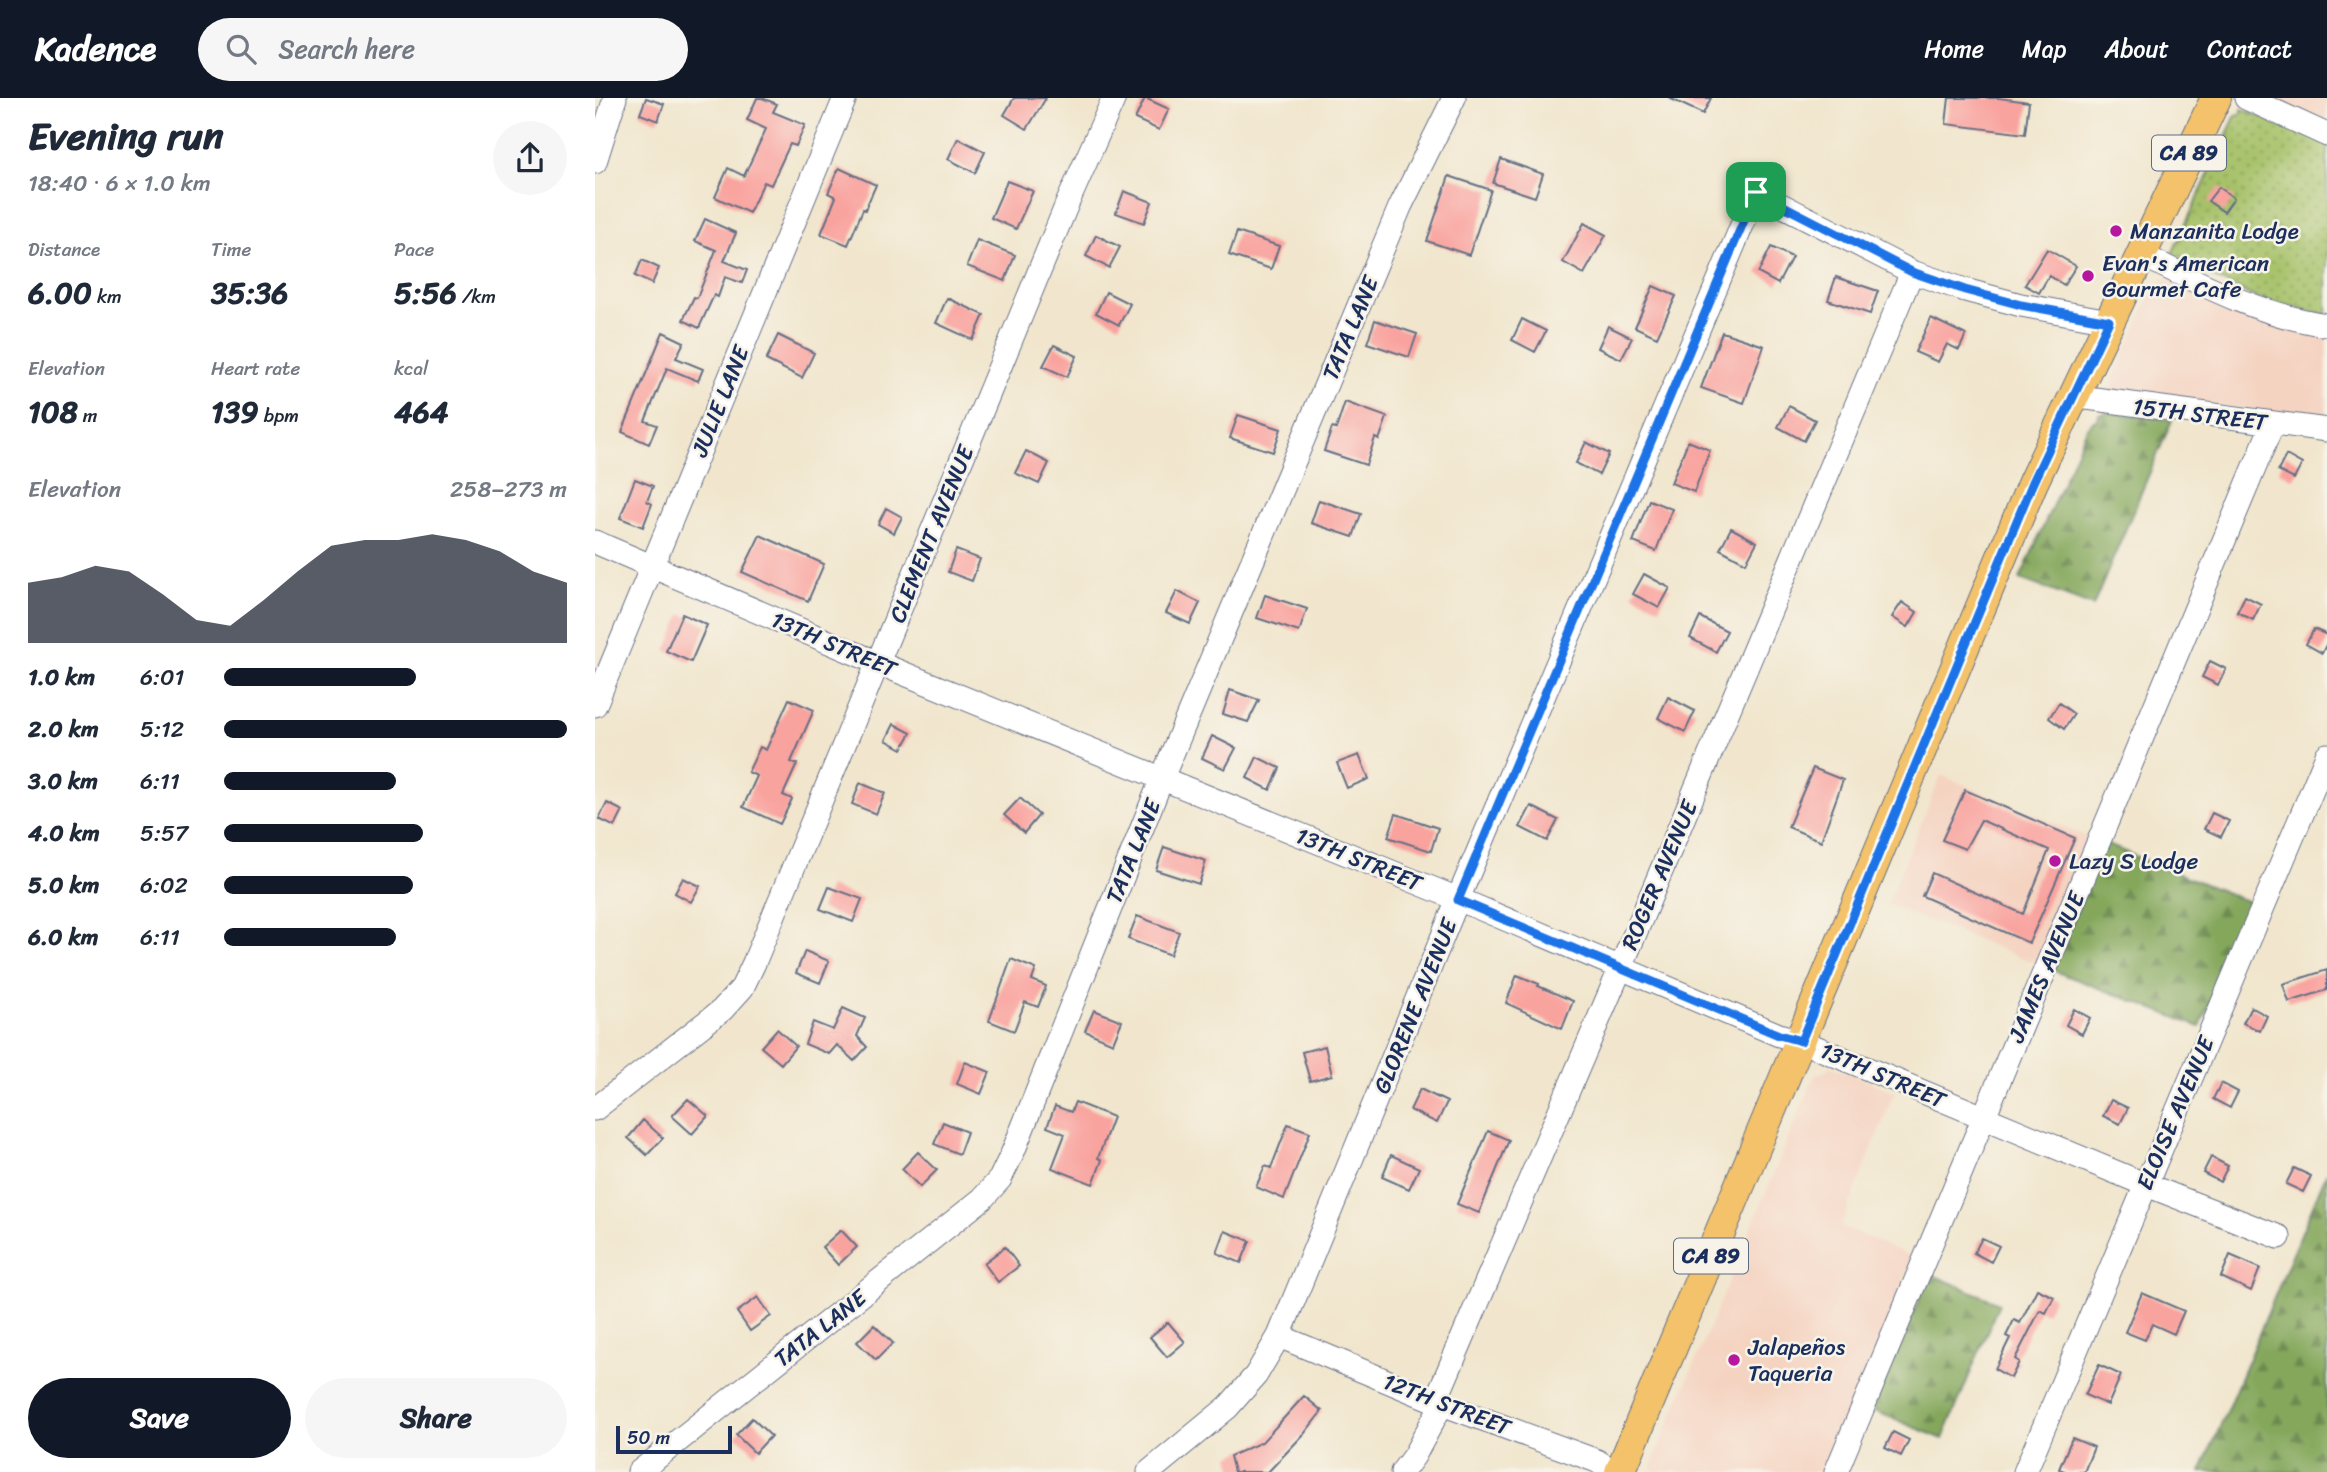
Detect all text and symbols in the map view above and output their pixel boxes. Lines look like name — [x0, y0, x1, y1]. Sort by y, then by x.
search box — [198, 18, 688, 81]
text: Kadence — [35, 20, 156, 78]
text: Search here — [278, 26, 415, 72]
text: Home — [1924, 28, 1984, 70]
text: Map — [2022, 28, 2066, 70]
text: About — [2104, 28, 2169, 70]
text: Contact — [2207, 28, 2292, 70]
icon: search — [222, 30, 260, 68]
text: Evening run — [28, 103, 224, 170]
button: share — [493, 121, 567, 195]
road number: CA 89 — [2152, 136, 2226, 170]
pin — [1726, 162, 1786, 222]
text: 18:40 · 6 × 1.0 km — [28, 163, 211, 204]
icon: arrive — [1737, 173, 1775, 211]
place label: Manzanita Lodge — [2130, 211, 2299, 252]
marker: Manzanita Lodge — [2108, 223, 2124, 239]
text: Distance — [28, 233, 100, 266]
text: Time — [211, 233, 251, 266]
text: Pace — [394, 233, 434, 266]
place label: Evan's American Gourmet Cafe — [2102, 243, 2269, 310]
text: 6.00 — [28, 266, 92, 320]
text: 35:36 — [211, 266, 288, 320]
text: 5:56 — [394, 266, 457, 320]
marker: Evan's American Gourmet Cafe — [2080, 268, 2096, 284]
street label: TATA LANE — [1310, 269, 1391, 387]
text: km — [92, 280, 122, 313]
text: /km — [457, 280, 496, 313]
street label: JULIE LANE — [679, 338, 762, 464]
text: Elevation — [28, 352, 105, 385]
text: Heart rate — [211, 352, 300, 385]
text: kcal — [394, 352, 429, 385]
text: 108 — [28, 385, 78, 439]
text: 139 — [211, 385, 259, 439]
text: 464 — [394, 385, 449, 439]
street label: 15TH STREET — [2130, 386, 2271, 443]
text: m — [78, 399, 97, 432]
text: bpm — [259, 399, 299, 432]
street label: CLEMENT AVENUE — [877, 438, 986, 629]
text: Elevation — [28, 469, 121, 510]
text: 258–273 m — [450, 469, 567, 510]
street label: 13TH STREET — [764, 600, 905, 690]
text: 1.0 km — [28, 657, 95, 698]
text: 6:01 — [140, 657, 184, 698]
text: 2.0 km — [28, 709, 99, 750]
text: 5:12 — [140, 709, 184, 750]
text: 3.0 km — [28, 761, 98, 802]
text: 6:11 — [140, 761, 180, 802]
street label: TATA LANE — [1094, 791, 1173, 910]
street label: ROGER AVENUE — [1609, 793, 1710, 957]
text: 4.0 km — [28, 813, 100, 854]
text: 5:57 — [140, 813, 188, 854]
street label: 13TH STREET — [1289, 815, 1430, 904]
place label: Lazy S Lodge — [2069, 841, 2198, 882]
marker: Lazy S Lodge — [2047, 853, 2063, 869]
text: 5.0 km — [28, 865, 99, 906]
text: 6:02 — [140, 865, 188, 906]
street label: JAMES AVENUE — [1996, 884, 2097, 1050]
street label: GLORENE AVENUE — [1362, 911, 1470, 1100]
text: 6.0 km — [28, 917, 98, 958]
text: 6:11 — [140, 917, 180, 958]
street label: ELOISE AVENUE — [2125, 1029, 2227, 1197]
street label: 13TH STREET — [1813, 1031, 1954, 1121]
road number: CA 89 — [1674, 1238, 1748, 1274]
street label: TATA LANE — [764, 1278, 877, 1378]
place label: Jalapeños Taqueria — [1747, 1327, 1846, 1394]
marker: Jalapeños Taqueria — [1726, 1352, 1742, 1368]
street label: 12TH STREET — [1377, 1361, 1518, 1448]
button: Save — [28, 1378, 291, 1458]
button: Share — [305, 1378, 567, 1458]
text: 50 m — [627, 1421, 670, 1454]
scale bar — [616, 1423, 731, 1455]

